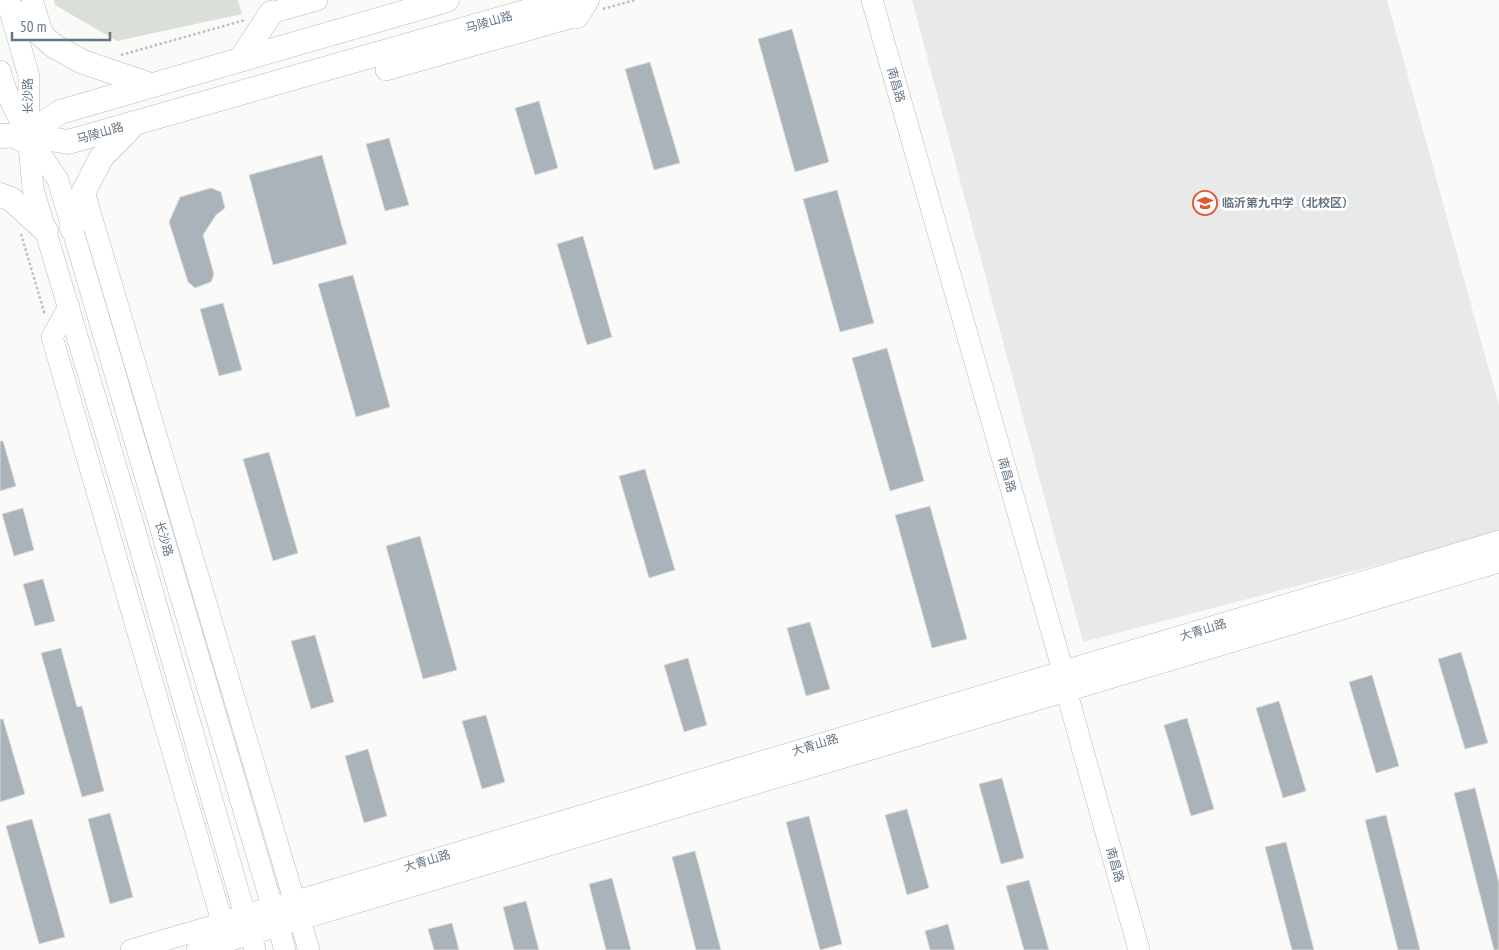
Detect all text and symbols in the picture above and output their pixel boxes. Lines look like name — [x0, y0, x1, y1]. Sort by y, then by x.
street label: 马陵山路 — [464, 8, 514, 35]
scale bar — [12, 10, 110, 42]
text: 50 m — [20, 17, 46, 36]
street label: 南昌路 — [884, 65, 909, 104]
street label: 长沙路 — [20, 78, 35, 114]
street label: 马陵山路 — [75, 119, 125, 146]
school or university icon: 临沂第九中学（北校区） — [1192, 190, 1218, 216]
place label: 临沂第九中学（北校区） — [1222, 195, 1354, 210]
street label: 南昌路 — [995, 455, 1020, 494]
street label: 长沙路 — [152, 519, 177, 558]
street label: 大青山路 — [1178, 615, 1228, 644]
street label: 大青山路 — [790, 730, 840, 759]
street label: 南昌路 — [1103, 845, 1128, 884]
street label: 大青山路 — [402, 846, 452, 875]

